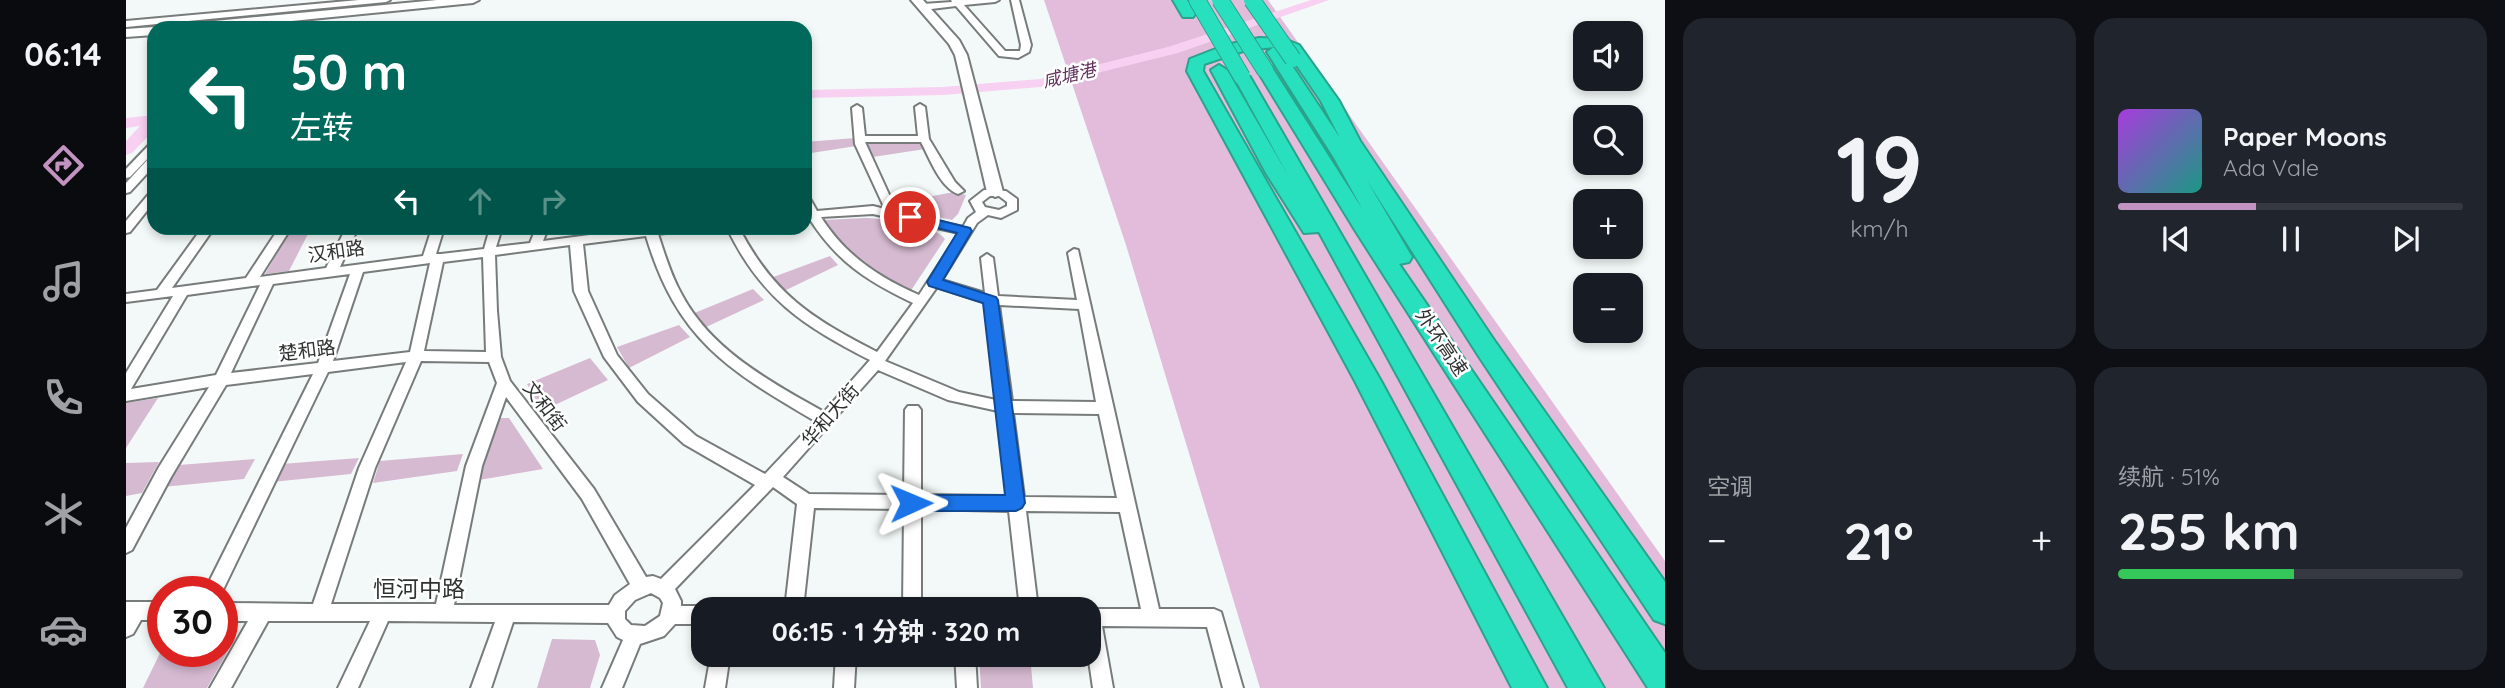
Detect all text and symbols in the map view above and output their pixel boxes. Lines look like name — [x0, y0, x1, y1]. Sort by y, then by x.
map controls — [1573, 21, 1643, 343]
button: sound — [1573, 21, 1643, 91]
text: 06:14 — [24, 34, 102, 74]
text: 50 m — [290, 41, 407, 102]
icon: left — [175, 49, 266, 140]
water label: 咸塘港 — [1040, 57, 1101, 92]
button: search — [1573, 105, 1643, 175]
text: 左转 — [290, 107, 354, 147]
text: 19 — [1836, 111, 1923, 225]
text: Paper Moons — [2223, 120, 2387, 153]
icon: directions — [39, 141, 88, 190]
text: Ada Vale — [2223, 153, 2319, 182]
icon: left — [388, 182, 426, 220]
icon: ahead — [461, 182, 499, 220]
icon: right — [534, 182, 572, 220]
pin — [880, 187, 940, 247]
button: + — [1573, 189, 1643, 259]
icon: arrive — [891, 198, 929, 236]
text: km/h — [1850, 214, 1909, 243]
icon: previous — [2157, 220, 2195, 258]
icon: pause — [2272, 220, 2310, 258]
icon: next — [2387, 220, 2425, 258]
street label: 汉和路 — [306, 235, 366, 267]
icon: music — [39, 257, 88, 306]
button: − — [1573, 273, 1643, 343]
street label: 外环高速 — [1411, 304, 1473, 380]
street label: 楚和路 — [277, 335, 337, 365]
icon: phone — [39, 373, 88, 422]
street label: 文和街 — [518, 376, 572, 436]
street label: 华和大街 — [796, 378, 864, 452]
text: 续航 · 51% — [2118, 462, 2220, 491]
position arrow — [874, 466, 948, 540]
text: 空调 — [1707, 472, 1753, 501]
icon: climate — [39, 489, 88, 538]
text: 255 km — [2118, 498, 2300, 563]
text: 21° — [1844, 508, 1914, 573]
text: − — [1707, 516, 1727, 564]
text: + — [2031, 516, 2052, 564]
street label: 恒河中路 — [373, 574, 465, 603]
speed limit sign: 30 — [147, 576, 238, 667]
icon: car — [39, 605, 88, 654]
text: 06:15 · 1 分钟 · 320 m — [772, 615, 1020, 648]

